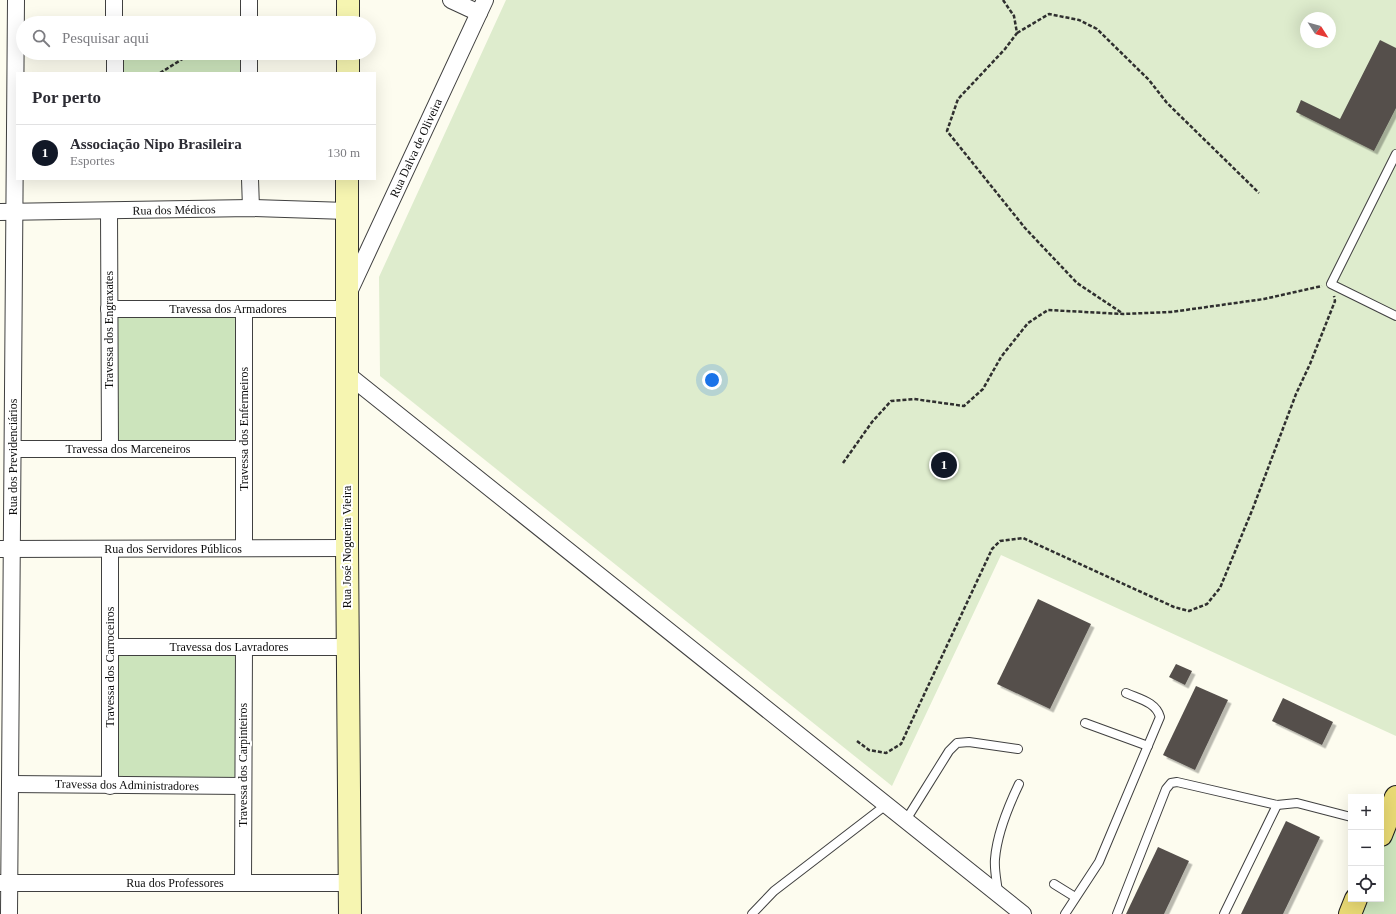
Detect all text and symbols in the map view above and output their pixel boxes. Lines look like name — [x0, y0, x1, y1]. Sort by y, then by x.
north arrow — [1300, 12, 1336, 48]
search box — [16, 16, 376, 60]
icon: search — [30, 27, 52, 49]
text: Pesquisar aqui — [62, 30, 149, 46]
text: Por perto — [32, 88, 101, 107]
street label: Rua Dalva de Oliveira — [387, 96, 445, 200]
text: Associação Nipo Brasileira — [70, 136, 242, 152]
text: 1 — [42, 145, 48, 160]
text: 130 m — [327, 145, 360, 160]
text: Esportes — [70, 153, 115, 168]
street label: Rua dos Médicos — [132, 202, 216, 218]
street label: Travessa dos Engraxates — [102, 271, 116, 389]
street label: Travessa dos Armadores — [169, 302, 287, 316]
street label: Travessa dos Enfermeiros — [237, 367, 251, 491]
your location — [702, 370, 722, 390]
street label: Rua dos Previdenciários — [6, 398, 20, 515]
street label: Travessa dos Marceneiros — [66, 442, 191, 456]
pin: 1 — [931, 450, 957, 480]
street label: Rua José Nogueira Vieira — [340, 485, 354, 608]
street label: Rua dos Servidores Públicos — [104, 542, 242, 556]
street label: Travessa dos Carroceiros — [103, 606, 117, 727]
street label: Travessa dos Lavradores — [170, 640, 289, 654]
street label: Travessa dos Carpinteiros — [236, 703, 250, 827]
street label: Travessa dos Administradores — [55, 777, 200, 793]
map controls — [1348, 794, 1384, 902]
button: + — [1348, 794, 1384, 830]
button: − — [1348, 830, 1384, 866]
button: locate — [1348, 866, 1384, 902]
street label: Rua dos Professores — [126, 876, 224, 890]

